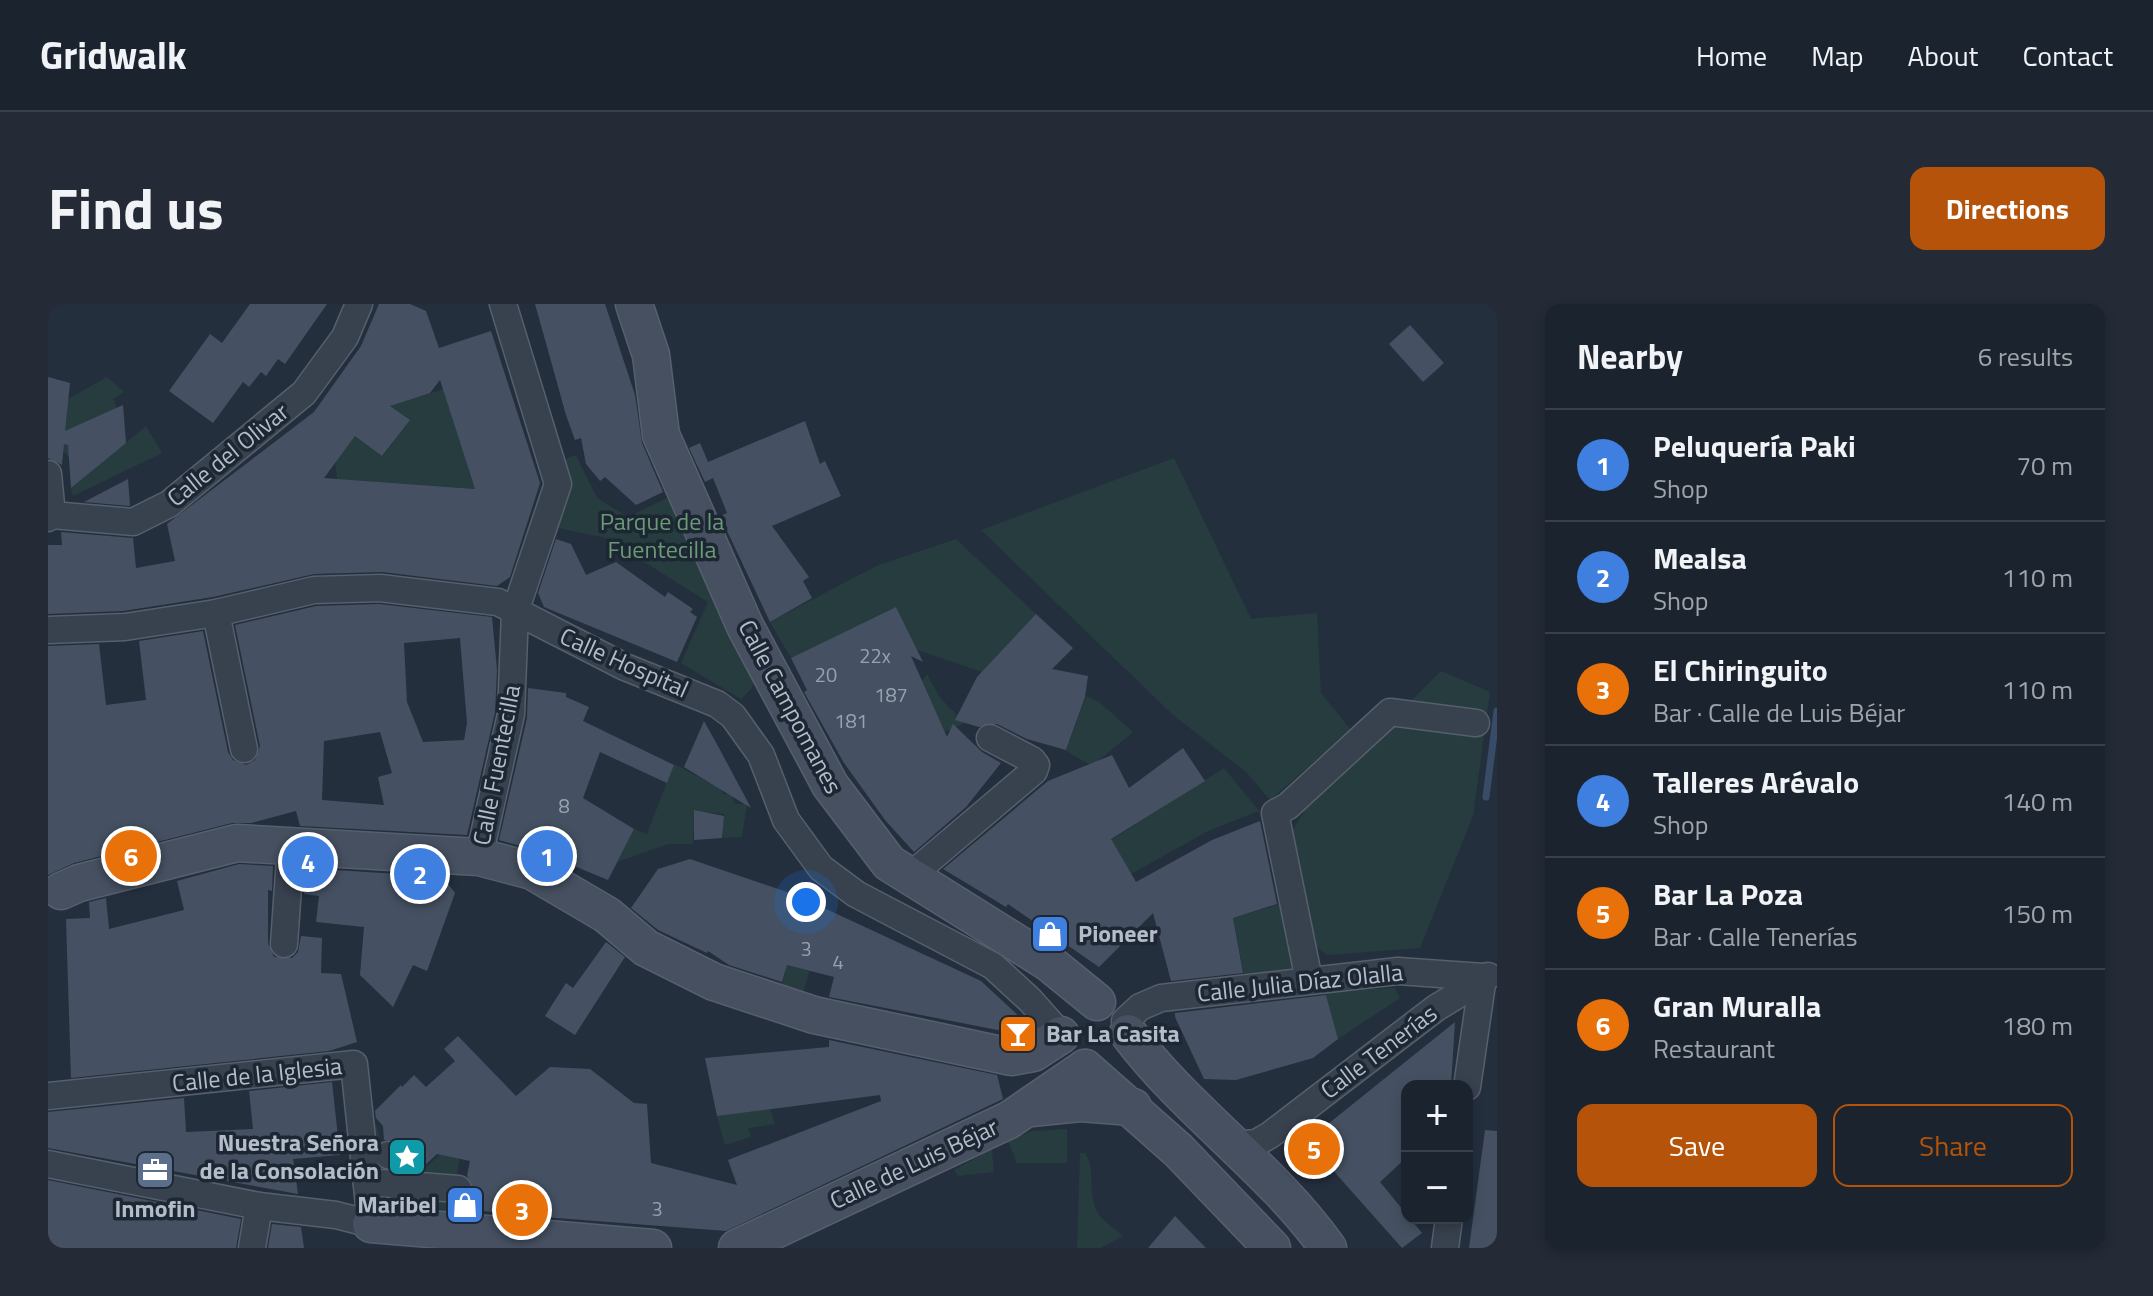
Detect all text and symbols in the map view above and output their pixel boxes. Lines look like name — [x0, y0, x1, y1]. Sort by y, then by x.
text: Gridwalk — [40, 26, 187, 84]
text: Home — [1696, 34, 1767, 77]
text: Map — [1811, 34, 1864, 77]
text: About — [1908, 34, 1978, 77]
text: Contact — [2022, 34, 2113, 77]
text: Find us — [48, 166, 224, 251]
button: Directions — [1910, 167, 2105, 250]
text: Nearby — [1577, 330, 1683, 382]
text: 6 results — [1978, 337, 2073, 376]
street label: Calle del Olivar — [159, 394, 296, 515]
text: Peluquería Paki — [1653, 423, 1856, 469]
text: 1 — [1596, 446, 1610, 485]
text: 70 m — [2016, 446, 2073, 485]
text: Shop — [1653, 469, 1708, 508]
park label: Parque de la Fuentecilla — [600, 503, 724, 567]
text: Mealsa — [1653, 535, 1747, 581]
text: 2 — [1596, 558, 1610, 597]
text: 110 m — [2002, 558, 2073, 597]
text: Shop — [1653, 581, 1708, 620]
street label: Calle Campomanes — [730, 613, 852, 800]
street label: Calle Hospital — [554, 618, 694, 706]
house number: 22x — [859, 640, 891, 671]
text: El Chiringuito — [1653, 647, 1828, 693]
house number: 20 — [815, 659, 837, 690]
text: 3 — [1596, 670, 1610, 709]
text: 110 m — [2002, 670, 2073, 709]
house number: 187 — [874, 679, 908, 710]
street label: Calle Fuentecilla — [463, 681, 529, 848]
text: Bar · Calle de Luis Béjar — [1653, 693, 1905, 732]
house number: 181 — [834, 705, 868, 736]
text: Talleres Arévalo — [1653, 759, 1859, 805]
text: 4 — [1596, 782, 1610, 821]
text: 140 m — [2002, 782, 2073, 821]
house number: 8 — [558, 790, 570, 821]
text: Shop — [1653, 805, 1708, 844]
pin: 6 — [105, 826, 157, 886]
pin: 1 — [521, 826, 573, 886]
pin: 4 — [282, 832, 334, 892]
pin: 2 — [394, 844, 446, 904]
text: Bar La Poza — [1653, 871, 1803, 917]
your location — [786, 882, 826, 922]
text: 5 — [1596, 894, 1610, 933]
text: 150 m — [2002, 894, 2073, 933]
shop icon: Pioneer — [1029, 913, 1071, 955]
place label: Pioneer — [1078, 915, 1158, 951]
text: Bar · Calle Tenerías — [1653, 917, 1858, 956]
house number: 3 — [800, 933, 812, 964]
house number: 4 — [832, 946, 844, 977]
street label: Calle Julia Díaz Olalla — [1195, 953, 1405, 1011]
text: Gran Muralla — [1653, 983, 1821, 1029]
street label: Calle Tenerías — [1313, 995, 1444, 1107]
text: 6 — [1596, 1006, 1610, 1045]
text: 180 m — [2002, 1006, 2073, 1045]
bar icon: Bar La Casita — [997, 1013, 1039, 1055]
place label: Bar La Casita — [1046, 1015, 1180, 1051]
text: Restaurant — [1653, 1029, 1775, 1068]
street label: Calle de la Iglesia — [170, 1047, 344, 1101]
map controls — [1401, 1080, 1473, 1224]
button: + — [1401, 1080, 1473, 1152]
button: Save — [1577, 1104, 1817, 1187]
button: Share — [1833, 1104, 2073, 1187]
street label: Calle de Luis Béjar — [824, 1108, 1004, 1218]
pin: 5 — [1288, 1119, 1340, 1179]
place label: Nuestra Señora de la Consolación — [200, 1124, 379, 1188]
place icon: Nuestra Señora de la Consolación — [386, 1136, 428, 1178]
office icon: Inmofin — [134, 1149, 176, 1191]
button: − — [1401, 1152, 1473, 1224]
pin: 3 — [496, 1180, 548, 1240]
shop icon: Maribel — [444, 1184, 486, 1226]
place label: Maribel — [357, 1186, 437, 1222]
place label: Inmofin — [114, 1190, 196, 1226]
house number: 3 — [651, 1193, 663, 1224]

